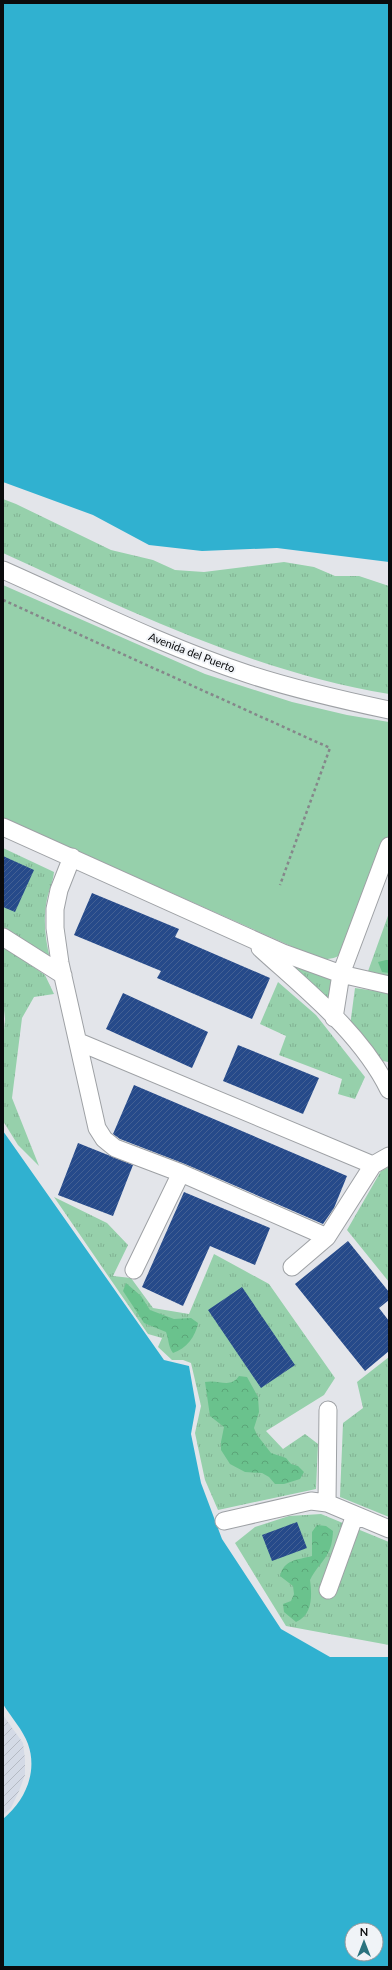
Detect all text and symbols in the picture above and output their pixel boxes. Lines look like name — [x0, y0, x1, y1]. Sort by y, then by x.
street label: Avenida del Puerto — [147, 630, 237, 674]
north arrow — [344, 1922, 384, 1962]
text: N — [360, 1925, 368, 1938]

